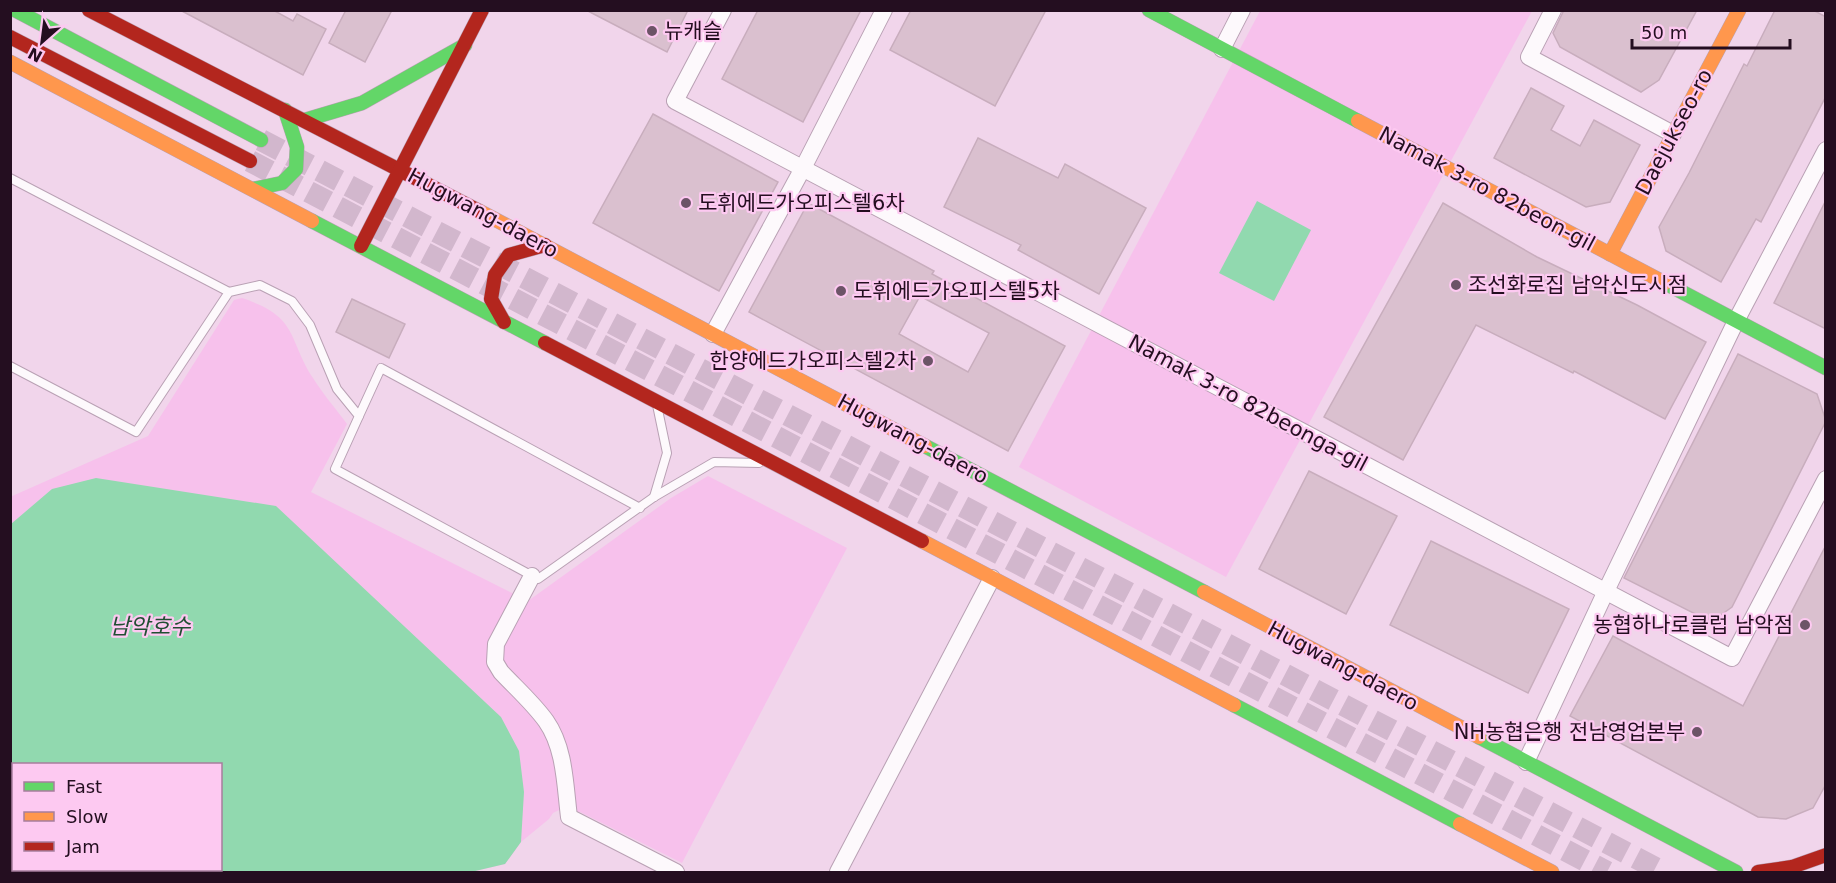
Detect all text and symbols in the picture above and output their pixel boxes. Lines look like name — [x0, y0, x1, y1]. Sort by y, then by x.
north arrow — [12, 12, 72, 72]
scale bar — [1632, 12, 1790, 50]
place label: 뉴캐슬 — [664, 19, 722, 43]
text: 50 m — [1641, 22, 1687, 43]
marker: 뉴캐슬 — [645, 24, 659, 38]
text: N — [25, 43, 46, 66]
street label: Daejukseo-ro — [1631, 65, 1717, 199]
street label: Namak 3-ro 82beon-gil — [1375, 122, 1599, 256]
street label: Hugwang-daero — [404, 163, 562, 263]
place label: 도휘에드가오피스텔6차 — [698, 191, 905, 215]
marker: 도휘에드가오피스텔6차 — [679, 196, 693, 210]
place label: 조선화로집 남악신도시점 — [1468, 273, 1687, 297]
marker: 조선화로집 남악신도시점 — [1449, 278, 1463, 292]
place label: 도휘에드가오피스텔5차 — [853, 279, 1060, 303]
marker: 도휘에드가오피스텔5차 — [834, 284, 848, 298]
street label: Namak 3-ro 82beonga-gil — [1124, 330, 1372, 476]
place label: 한양에드가오피스텔2차 — [709, 349, 916, 373]
marker: 한양에드가오피스텔2차 — [921, 354, 935, 368]
street label: Hugwang-daero — [834, 389, 992, 489]
place label: 농협하나로클럽 남악점 — [1593, 613, 1793, 637]
water label: 남악호수 — [110, 614, 191, 639]
street label: Hugwang-daero — [1264, 616, 1422, 716]
marker: 농협하나로클럽 남악점 — [1798, 618, 1812, 632]
place label: NH농협은행 전남영업본부 — [1454, 720, 1685, 744]
marker: NH농협은행 전남영업본부 — [1690, 725, 1704, 739]
legend — [12, 763, 222, 871]
text: Fast — [66, 776, 102, 797]
text: Slow — [66, 806, 108, 827]
text: Jam — [65, 836, 100, 857]

